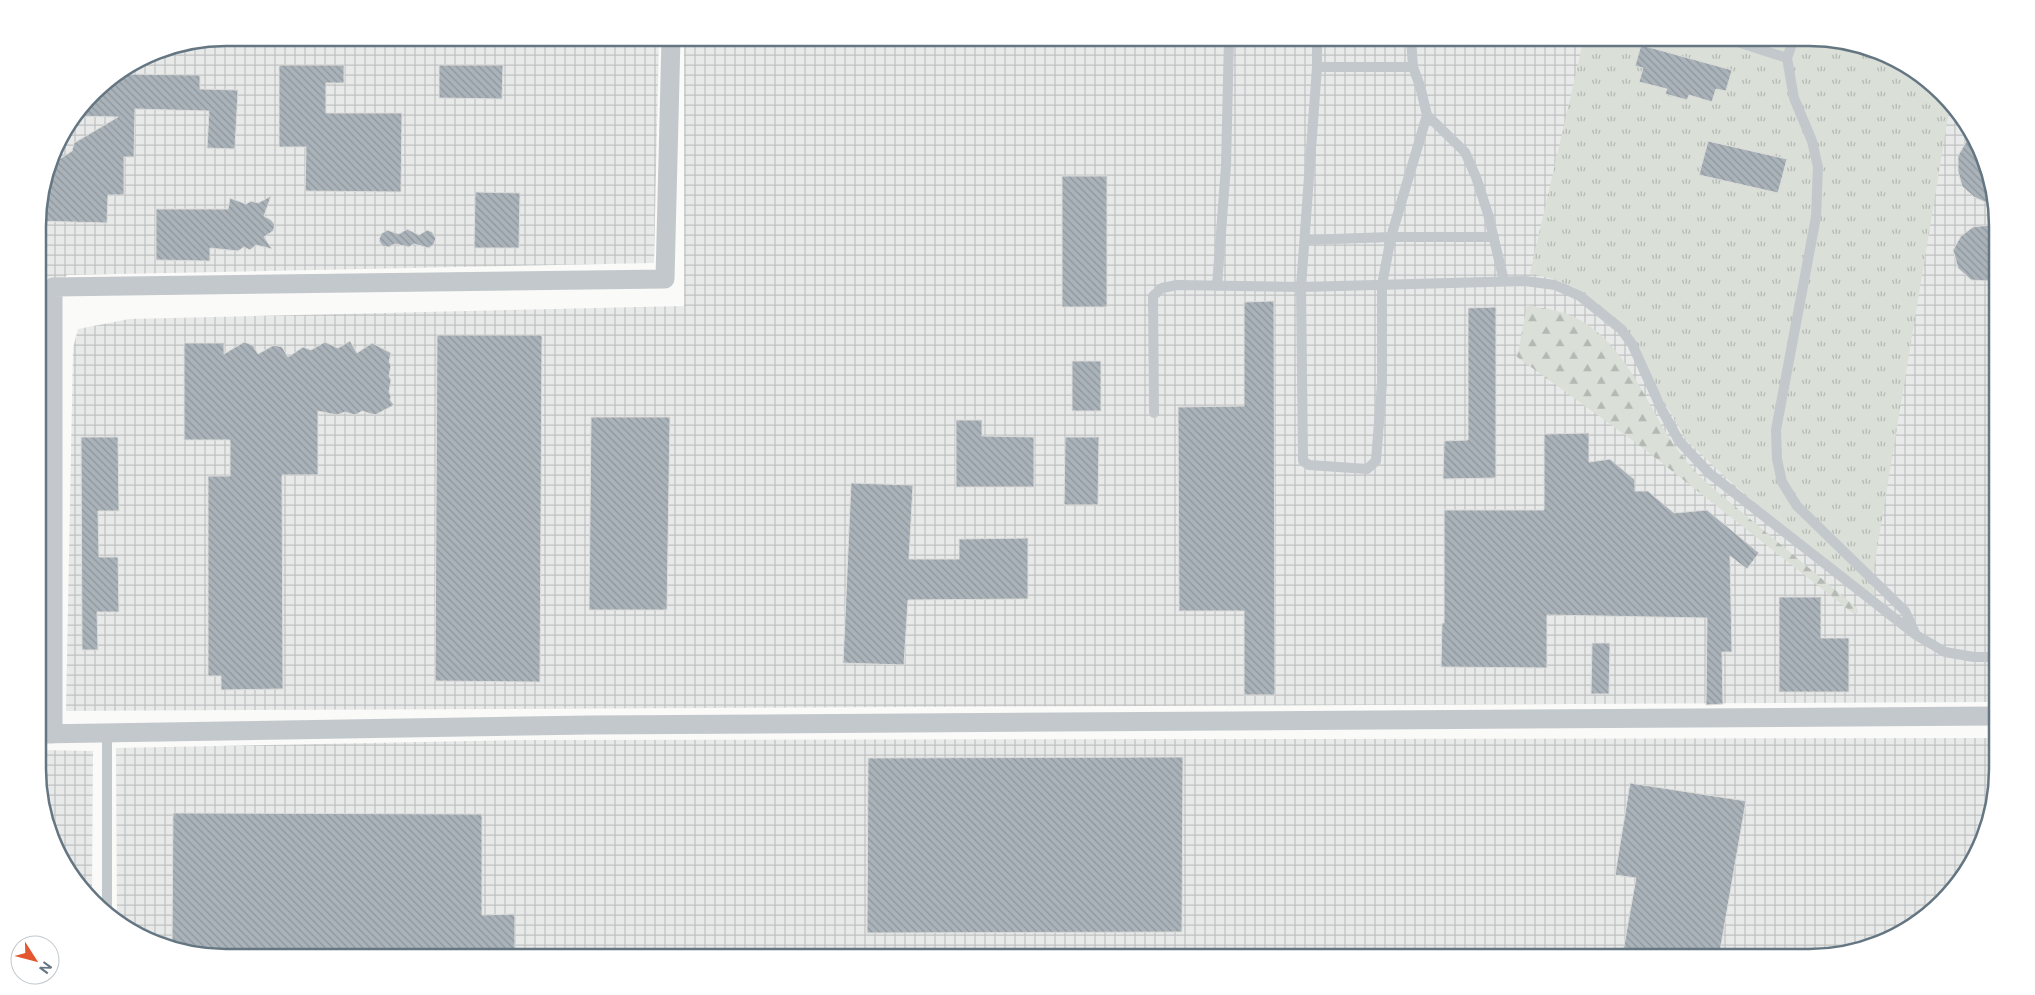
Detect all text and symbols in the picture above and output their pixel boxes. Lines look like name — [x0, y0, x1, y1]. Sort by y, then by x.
north arrow — [10, 935, 60, 985]
text: N — [36, 959, 55, 977]

